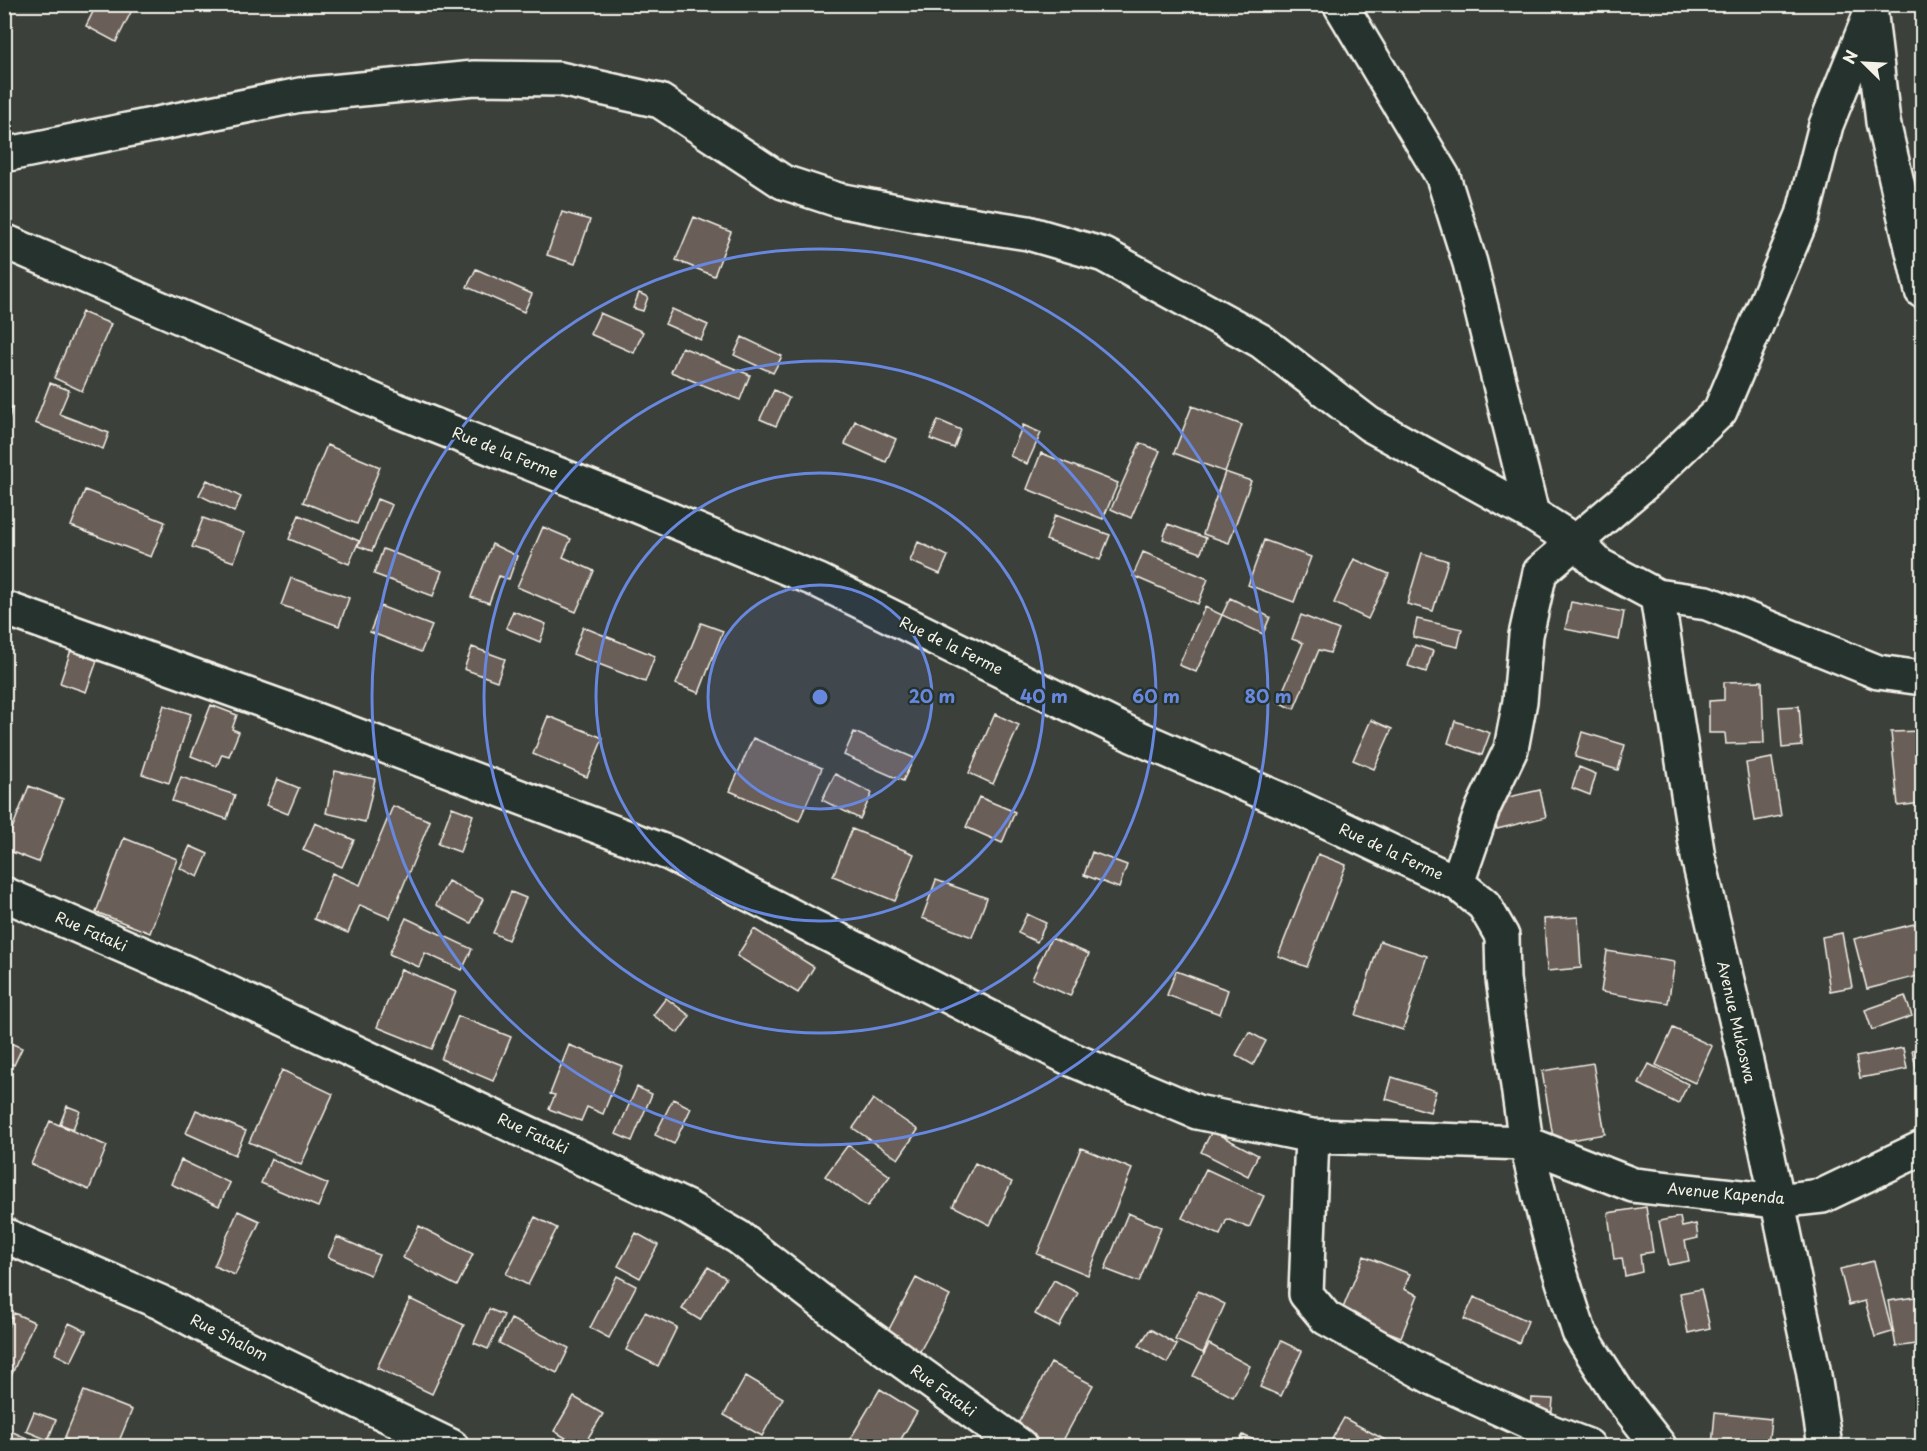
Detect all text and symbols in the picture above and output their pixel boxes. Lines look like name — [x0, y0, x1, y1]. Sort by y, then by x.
north arrow — [1834, 33, 1894, 93]
text: N — [1836, 46, 1863, 67]
street label: Rue de la Ferme — [449, 420, 562, 483]
street label: Rue de la Ferme — [896, 610, 1007, 680]
text: 20 m — [909, 682, 955, 709]
text: 40 m — [1020, 682, 1068, 709]
text: 60 m — [1132, 682, 1180, 709]
text: 80 m — [1244, 682, 1292, 709]
centre of rings — [810, 687, 830, 707]
street label: Rue de la Ferme — [1336, 816, 1448, 885]
street label: Rue Fataki — [52, 905, 131, 957]
street label: Avenue Mukoswa — [1712, 958, 1763, 1086]
street label: Rue Fataki — [494, 1106, 573, 1159]
street label: Avenue Kapenda — [1666, 1176, 1787, 1209]
street label: Rue Shalom — [187, 1307, 273, 1366]
street label: Rue Fataki — [906, 1358, 982, 1422]

